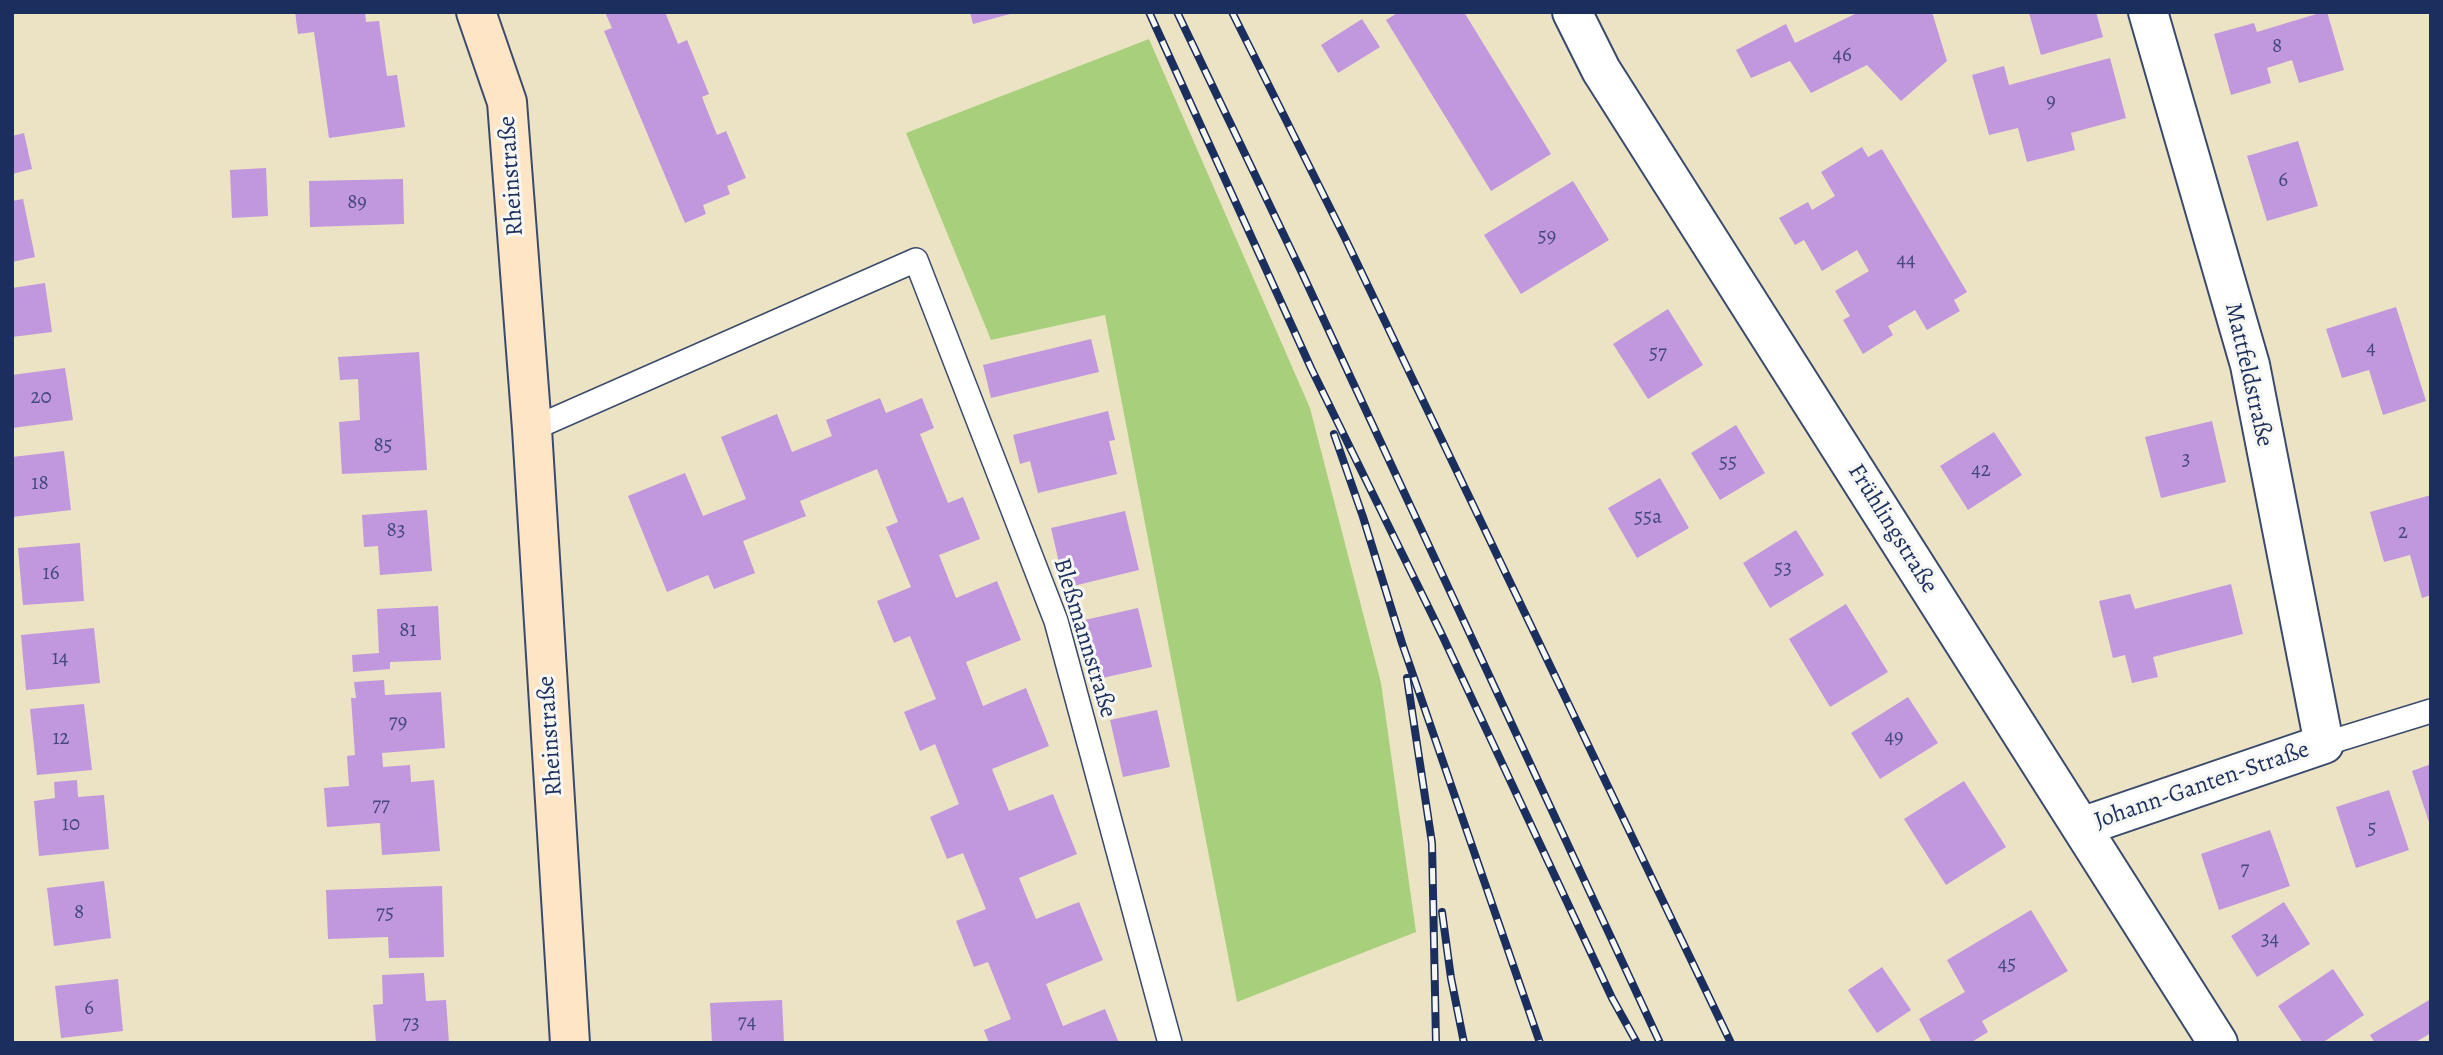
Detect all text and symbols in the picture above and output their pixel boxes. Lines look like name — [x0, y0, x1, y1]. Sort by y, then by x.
house number: 8 — [2272, 34, 2282, 60]
house number: 46 — [1832, 43, 1852, 69]
house number: 9 — [2046, 89, 2056, 115]
street label: Rheinstraße — [493, 115, 531, 237]
house number: 6 — [2278, 168, 2288, 194]
house number: 89 — [347, 190, 367, 216]
house number: 59 — [1538, 224, 1556, 250]
house number: 44 — [1896, 248, 1916, 274]
street label: Mattfeldstraße — [2217, 300, 2279, 450]
house number: 4 — [2366, 336, 2376, 362]
house number: 57 — [1649, 341, 1667, 367]
house number: 20 — [30, 385, 52, 411]
house number: 85 — [373, 433, 393, 459]
house number: 3 — [2182, 447, 2190, 473]
house number: 55 — [1719, 450, 1737, 476]
house number: 42 — [1971, 458, 1991, 484]
street label: Frühlingstraße — [1841, 459, 1943, 599]
house number: 18 — [31, 471, 49, 497]
house number: 55a — [1634, 505, 1662, 531]
house number: 83 — [387, 518, 405, 544]
house number: 2 — [2398, 520, 2408, 546]
street label: Bleßmannstraße — [1046, 555, 1122, 721]
house number: 53 — [1774, 556, 1792, 582]
house number: 16 — [43, 561, 59, 587]
house number: 81 — [399, 618, 417, 644]
house number: 14 — [52, 646, 68, 672]
street label: Rheinstraße — [532, 675, 570, 797]
house number: 79 — [389, 710, 407, 736]
house number: 49 — [1884, 725, 1904, 751]
house number: 12 — [52, 726, 70, 752]
street label: Johann-Ganten-Straße — [2091, 736, 2313, 836]
house number: 77 — [372, 793, 390, 819]
house number: 10 — [62, 812, 80, 838]
house number: 5 — [2367, 816, 2377, 842]
house number: 7 — [2241, 857, 2249, 883]
house number: 8 — [74, 900, 84, 926]
house number: 75 — [376, 901, 394, 927]
house number: 34 — [2261, 927, 2279, 953]
house number: 45 — [1998, 952, 2016, 978]
house number: 6 — [84, 996, 94, 1022]
house number: 74 — [738, 1010, 756, 1036]
house number: 73 — [402, 1011, 420, 1037]

